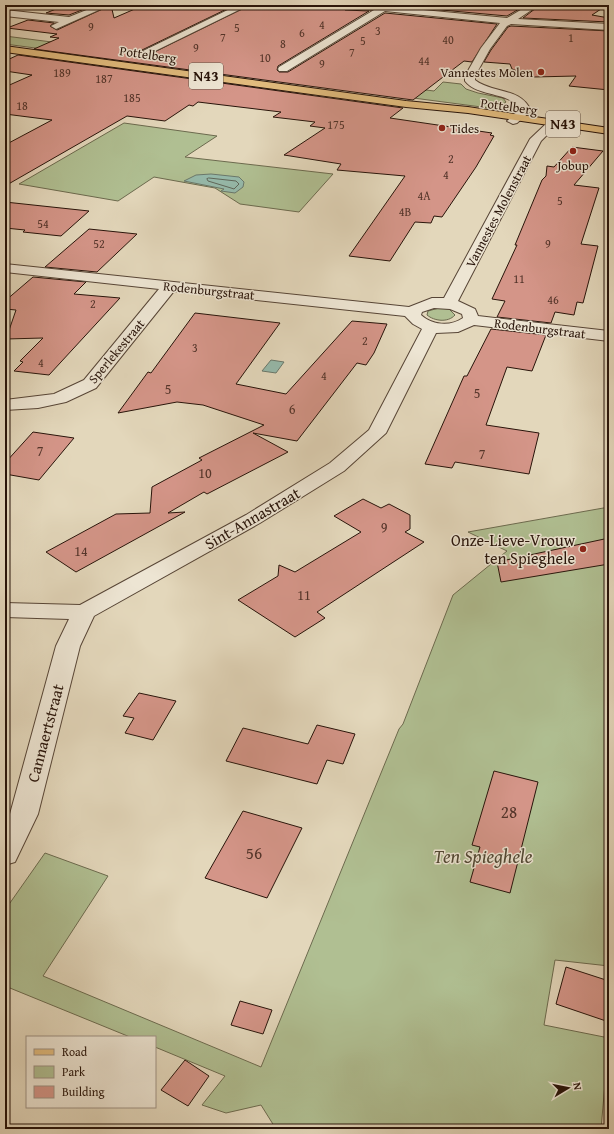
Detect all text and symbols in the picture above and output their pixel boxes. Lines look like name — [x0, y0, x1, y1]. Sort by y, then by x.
house number: 4 — [319, 16, 325, 33]
house number: 9 — [88, 18, 94, 35]
house number: 5 — [234, 19, 240, 36]
house number: 3 — [375, 22, 381, 39]
house number: 6 — [299, 24, 305, 41]
house number: 7 — [220, 29, 226, 46]
house number: 1 — [568, 29, 574, 46]
house number: 40 — [442, 31, 454, 48]
house number: 5 — [360, 32, 366, 49]
house number: 8 — [280, 35, 286, 52]
house number: 9 — [193, 39, 199, 56]
street label: Pottelberg — [118, 41, 178, 68]
house number: 7 — [349, 44, 355, 61]
house number: 10 — [259, 49, 271, 66]
house number: 44 — [418, 52, 430, 69]
house number: 9 — [319, 55, 325, 72]
road number: N43 — [189, 63, 223, 89]
place label: Vannestes Molen — [440, 63, 534, 82]
house number: 189 — [53, 64, 71, 81]
marker: Vannestes Molen — [536, 67, 546, 77]
house number: 187 — [95, 70, 113, 87]
house number: 185 — [123, 89, 141, 106]
street label: Pottelberg — [479, 93, 539, 120]
house number: 18 — [16, 97, 28, 114]
road number: N43 — [546, 111, 580, 137]
house number: 175 — [327, 116, 345, 133]
place label: Tides — [450, 119, 479, 138]
marker: Tides — [437, 123, 447, 133]
marker: Jobup — [568, 146, 578, 156]
house number: 2 — [448, 150, 454, 167]
street label: Vannestes Molenstraat — [461, 151, 536, 271]
place label: Jobup — [555, 156, 589, 175]
house number: 4 — [443, 166, 449, 183]
house number: 4A — [417, 187, 431, 204]
house number: 5 — [557, 192, 563, 209]
house number: 4B — [399, 203, 411, 220]
house number: 54 — [37, 215, 49, 232]
house number: 52 — [93, 235, 105, 252]
house number: 9 — [545, 235, 551, 252]
house number: 11 — [513, 270, 525, 287]
street label: Rodenburgstraat — [162, 276, 256, 305]
house number: 46 — [547, 291, 559, 308]
house number: 2 — [90, 295, 96, 312]
street label: Rodenburgstraat — [493, 313, 587, 344]
street label: Sperlekestraat — [84, 315, 149, 388]
house number: 2 — [362, 332, 368, 349]
house number: 3 — [192, 339, 198, 356]
house number: 4 — [38, 354, 44, 371]
house number: 4 — [321, 367, 327, 384]
house number: 5 — [165, 379, 171, 399]
house number: 5 — [474, 383, 480, 403]
house number: 6 — [289, 399, 296, 419]
house number: 7 — [37, 441, 44, 461]
house number: 7 — [479, 444, 486, 464]
house number: 10 — [198, 463, 212, 483]
street label: Sint-Annastraat — [200, 481, 305, 555]
house number: 9 — [381, 517, 388, 537]
place label: Onze-Lieve-Vrouw ten Spieghele — [451, 528, 576, 570]
house number: 14 — [74, 541, 88, 561]
marker: Onze-Lieve-Vrouw ten Spieghele — [578, 544, 588, 554]
house number: 11 — [297, 585, 311, 605]
street label: Cannaertstraat — [20, 681, 70, 785]
house number: 28 — [501, 799, 517, 824]
house number: 56 — [246, 840, 262, 865]
park label: Ten Spieghele — [434, 842, 533, 870]
legend — [26, 1036, 156, 1108]
text: Road — [62, 1043, 88, 1060]
text: Park — [62, 1063, 86, 1080]
north arrow — [548, 1068, 588, 1108]
text: N — [569, 1081, 586, 1092]
text: Building — [62, 1083, 105, 1100]

